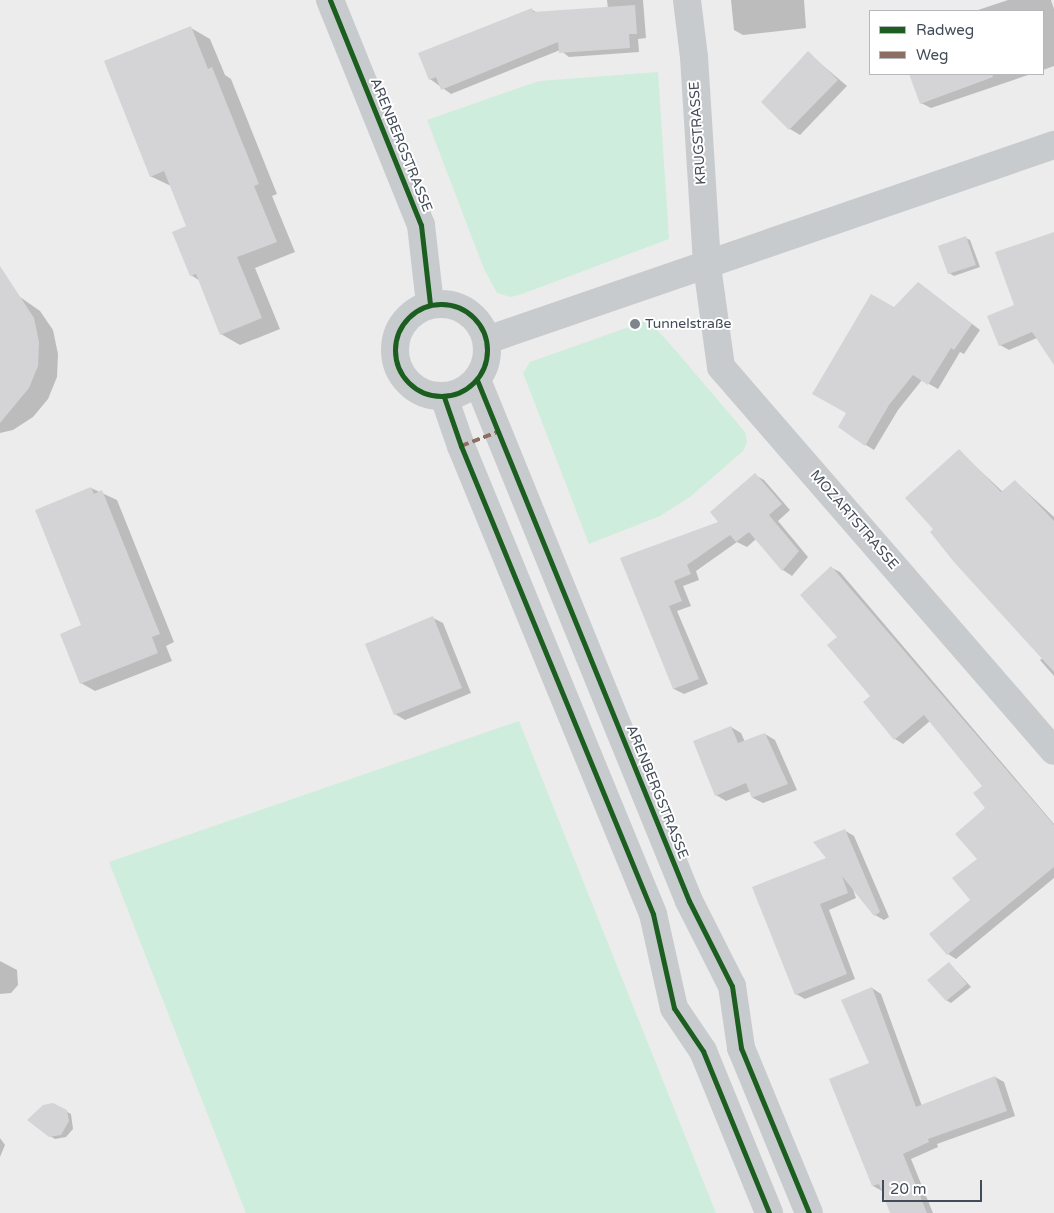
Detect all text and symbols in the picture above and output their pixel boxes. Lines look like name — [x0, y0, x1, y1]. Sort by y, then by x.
legend — [869, 10, 1044, 75]
text: Radweg — [916, 21, 974, 39]
text: Weg — [916, 46, 948, 64]
street label: ARENBERGSTRASSE — [366, 76, 436, 214]
street label: KRUGSTRASSE — [686, 81, 710, 185]
place label: Tunnelstraße — [645, 316, 731, 332]
marker: Tunnelstraße — [629, 318, 641, 330]
street label: MOZARTSTRASSE — [806, 467, 902, 573]
street label: ARENBERGSTRASSE — [622, 723, 692, 861]
scale bar — [884, 1170, 984, 1202]
text: 20 m — [890, 1180, 927, 1198]

